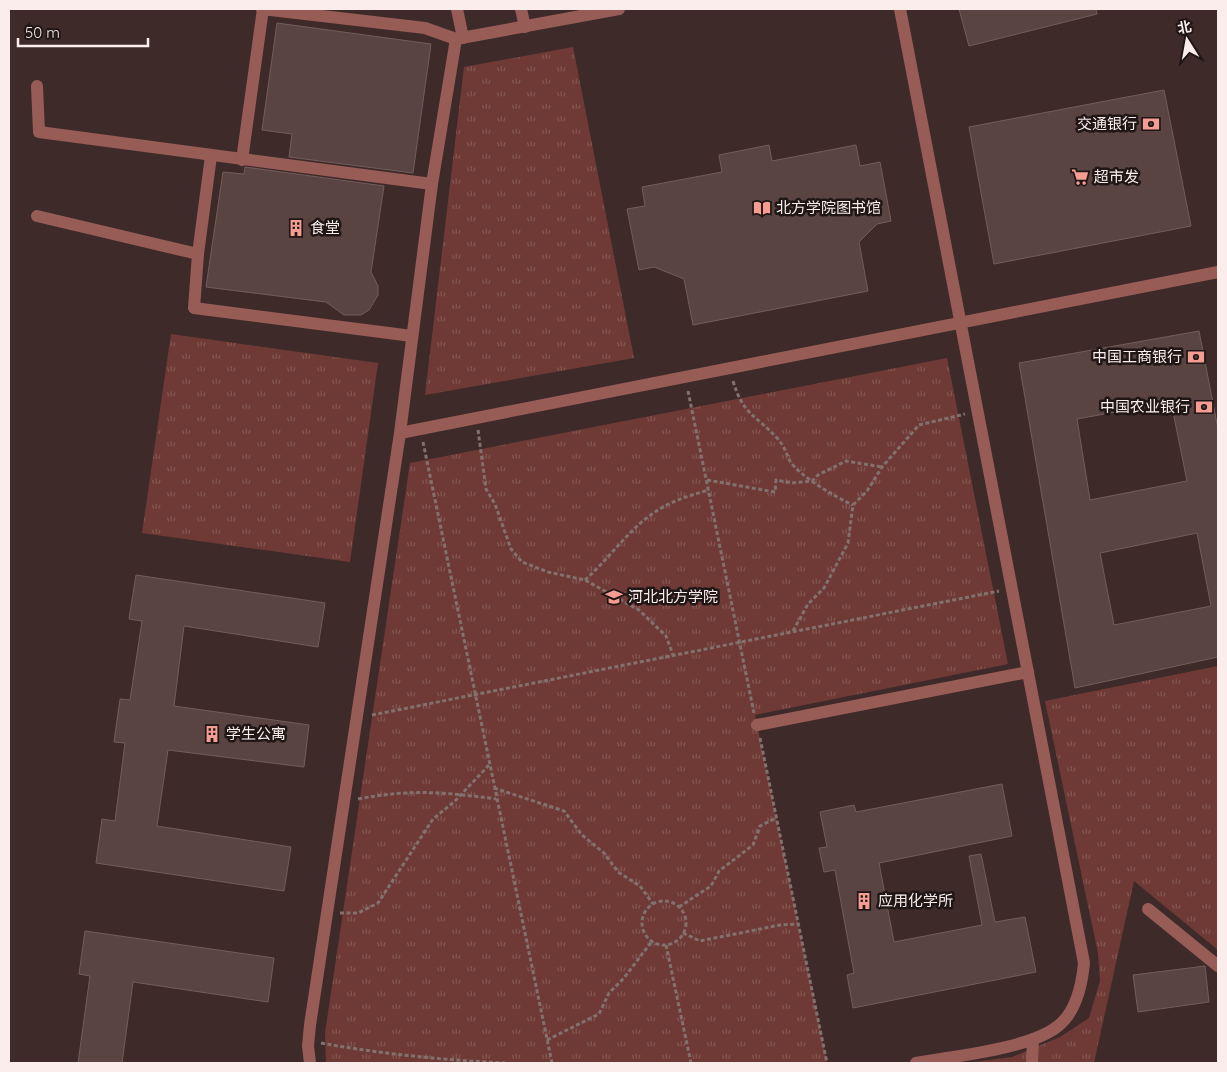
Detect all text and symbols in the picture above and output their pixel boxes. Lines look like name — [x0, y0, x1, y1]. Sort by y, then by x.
scale bar — [18, 15, 148, 47]
north arrow — [1162, 15, 1212, 65]
text: 北 — [1176, 17, 1193, 37]
text: 50 m — [25, 23, 60, 42]
place label: 交通银行 — [1077, 114, 1137, 133]
bank icon: 交通银行 — [1141, 114, 1161, 134]
supermarket icon: 超市发 — [1070, 167, 1090, 187]
place label: 超市发 — [1094, 167, 1139, 186]
library icon: 北方学院图书馆 — [752, 198, 772, 218]
place label: 北方学院图书馆 — [776, 198, 881, 217]
building icon: 食堂 — [286, 218, 306, 238]
place label: 食堂 — [310, 218, 340, 237]
place label: 中国工商银行 — [1092, 347, 1182, 366]
bank icon: 中国工商银行 — [1186, 347, 1206, 367]
place label: 中国农业银行 — [1100, 397, 1190, 416]
bank icon: 中国农业银行 — [1194, 397, 1214, 417]
school or university icon: 河北北方学院 — [604, 587, 624, 607]
place label: 河北北方学院 — [628, 587, 718, 606]
building icon: 学生公寓 — [202, 724, 222, 744]
place label: 学生公寓 — [226, 724, 286, 743]
building icon: 应用化学所 — [854, 891, 874, 911]
place label: 应用化学所 — [878, 891, 953, 910]

